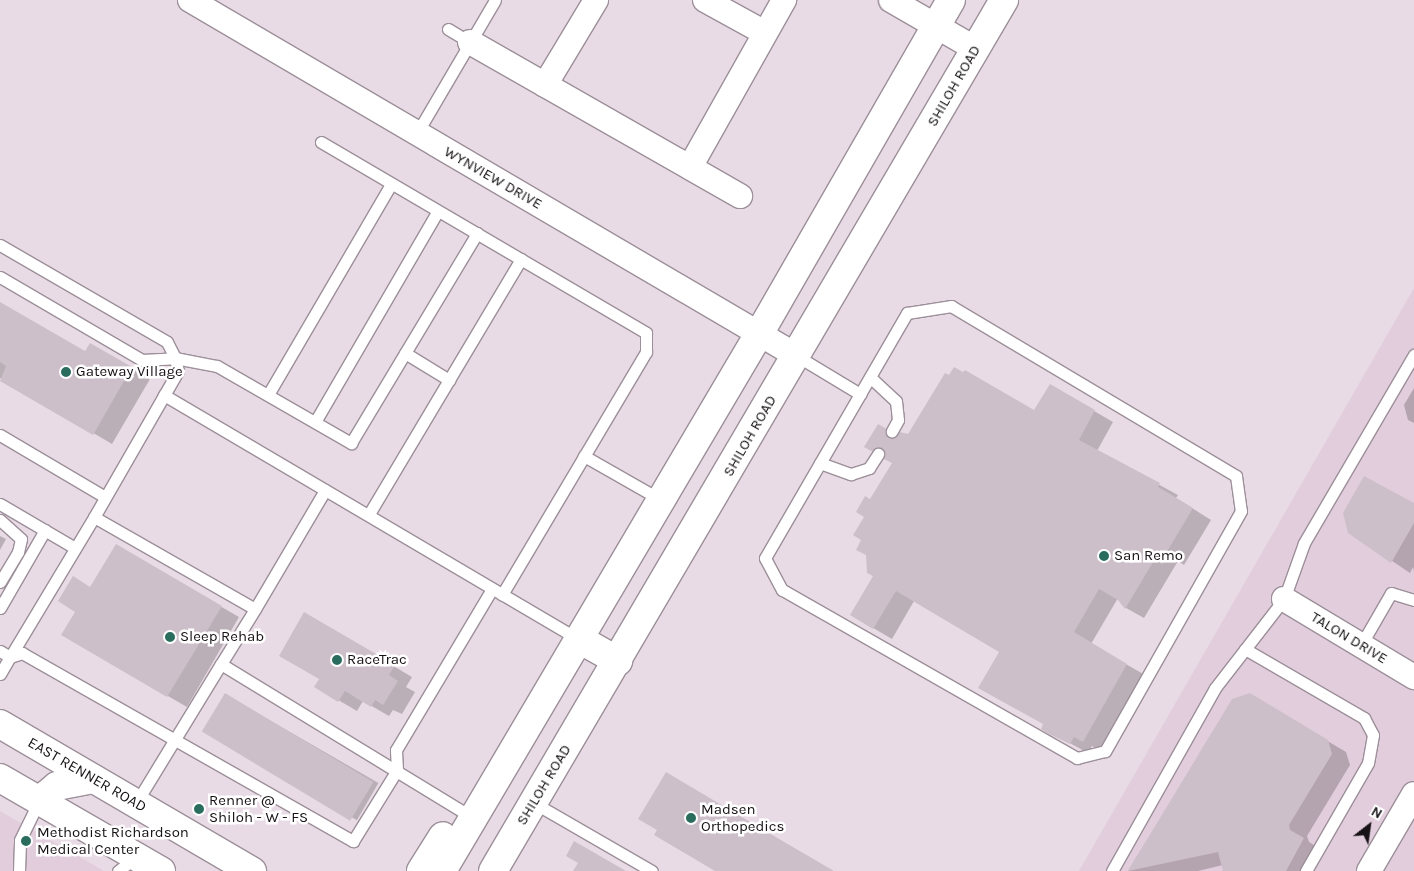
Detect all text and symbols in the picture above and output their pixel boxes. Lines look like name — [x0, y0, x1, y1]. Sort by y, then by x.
street label: SHILOH ROAD — [923, 42, 985, 130]
street label: WYNVIEW DRIVE — [441, 143, 545, 213]
place label: Gateway Village — [76, 363, 183, 381]
marker: Gateway Village — [60, 366, 72, 378]
street label: SHILOH ROAD — [719, 392, 781, 480]
place label: San Remo — [1114, 547, 1183, 565]
marker: San Remo — [1098, 550, 1110, 562]
street label: TALON DRIVE — [1307, 608, 1391, 668]
place label: Sleep Rehab — [180, 628, 264, 646]
marker: Sleep Rehab — [164, 631, 176, 643]
place label: RaceTrac — [347, 651, 407, 669]
marker: RaceTrac — [331, 654, 343, 666]
street label: EAST RENNER ROAD — [25, 734, 149, 816]
street label: SHILOH ROAD — [513, 741, 575, 829]
place label: Renner @ Shiloh - W - FS — [209, 791, 308, 826]
place label: Madsen Orthopedics — [701, 800, 784, 835]
north arrow — [1344, 801, 1394, 851]
marker: Renner @ Shiloh - W - FS — [193, 803, 205, 815]
text: N — [1368, 803, 1385, 822]
marker: Madsen Orthopedics — [685, 812, 697, 824]
place label: Methodist Richardson Medical Center — [37, 823, 189, 858]
marker: Methodist Richardson Medical Center — [19, 834, 33, 848]

